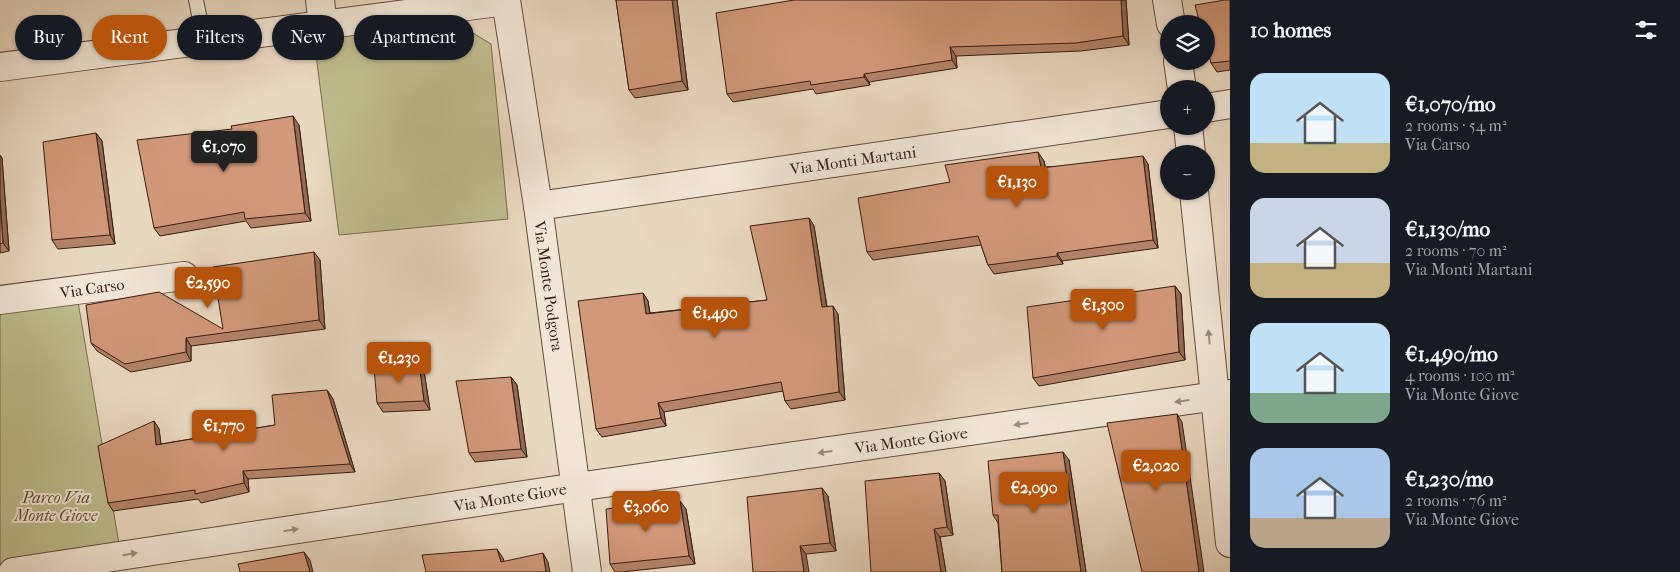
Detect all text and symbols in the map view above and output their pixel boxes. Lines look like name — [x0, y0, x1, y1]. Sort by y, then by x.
chip: Buy — [15, 15, 82, 60]
chip: Rent — [92, 15, 167, 60]
chip: Filters — [177, 15, 262, 60]
chip: New — [272, 15, 344, 60]
chip: Apartment — [354, 15, 474, 60]
map controls — [1160, 15, 1215, 200]
button: layers — [1160, 15, 1215, 70]
icon: filters — [1632, 16, 1660, 44]
text: 10 homes — [1250, 18, 1331, 42]
button: + — [1160, 80, 1215, 135]
text: €1,070/mo — [1405, 92, 1496, 116]
icon: home — [1290, 93, 1350, 153]
text: 2 rooms · 54 m² — [1405, 116, 1506, 135]
pin: €1,070 — [183, 130, 265, 173]
text: Via Carso — [1405, 135, 1470, 154]
text: €1,070 — [202, 137, 246, 156]
street label: Via Monti Martani — [788, 142, 918, 179]
button: − — [1160, 145, 1215, 200]
pin: €1,130 — [976, 166, 1058, 208]
text: €1,130 — [997, 172, 1037, 191]
text: €1,130/mo — [1405, 217, 1490, 241]
icon: home — [1290, 218, 1350, 278]
street label: Via Monte Podgora — [530, 219, 567, 353]
text: 2 rooms · 70 m² — [1405, 241, 1507, 260]
text: Via Monti Martani — [1405, 260, 1532, 279]
pin: €2,590 — [167, 266, 249, 309]
text: €2,590 — [186, 273, 230, 292]
street label: Via Carso — [58, 275, 126, 303]
pin: €1,300 — [1062, 288, 1144, 331]
text: €1,300 — [1082, 295, 1124, 314]
pin: €1,490 — [674, 296, 756, 339]
text: €1,490 — [692, 303, 738, 322]
one-way arrow — [1205, 329, 1213, 345]
pin: €1,230 — [358, 342, 440, 384]
text: €1,490/mo — [1405, 342, 1498, 366]
icon: home — [1290, 343, 1350, 403]
text: €1,230 — [378, 348, 420, 367]
text: 4 rooms · 100 m² — [1405, 366, 1515, 385]
text: Via Monte Giove — [1405, 385, 1519, 404]
one-way arrow — [1173, 397, 1189, 405]
pin: €1,770 — [183, 410, 265, 452]
text: €1,770 — [203, 416, 245, 435]
one-way arrow — [1013, 420, 1029, 428]
street label: Via Monte Giove — [852, 423, 969, 458]
one-way arrow — [817, 448, 833, 456]
pin: €2,020 — [1115, 450, 1197, 492]
text: €2,020 — [1133, 456, 1179, 475]
text: €1,230/mo — [1405, 467, 1493, 491]
icon: home — [1290, 468, 1350, 528]
pin: €2,090 — [993, 472, 1075, 514]
text: €2,090 — [1010, 478, 1058, 497]
street label: Via Monte Giove — [451, 479, 568, 516]
park label: Parco Via Monte Giove — [14, 488, 98, 525]
pin: €3,060 — [605, 490, 687, 533]
text: 2 rooms · 76 m² — [1405, 491, 1506, 510]
text: €3,060 — [623, 497, 669, 516]
text: Via Monte Giove — [1405, 510, 1519, 529]
one-way arrow — [283, 526, 299, 534]
one-way arrow — [123, 550, 139, 558]

